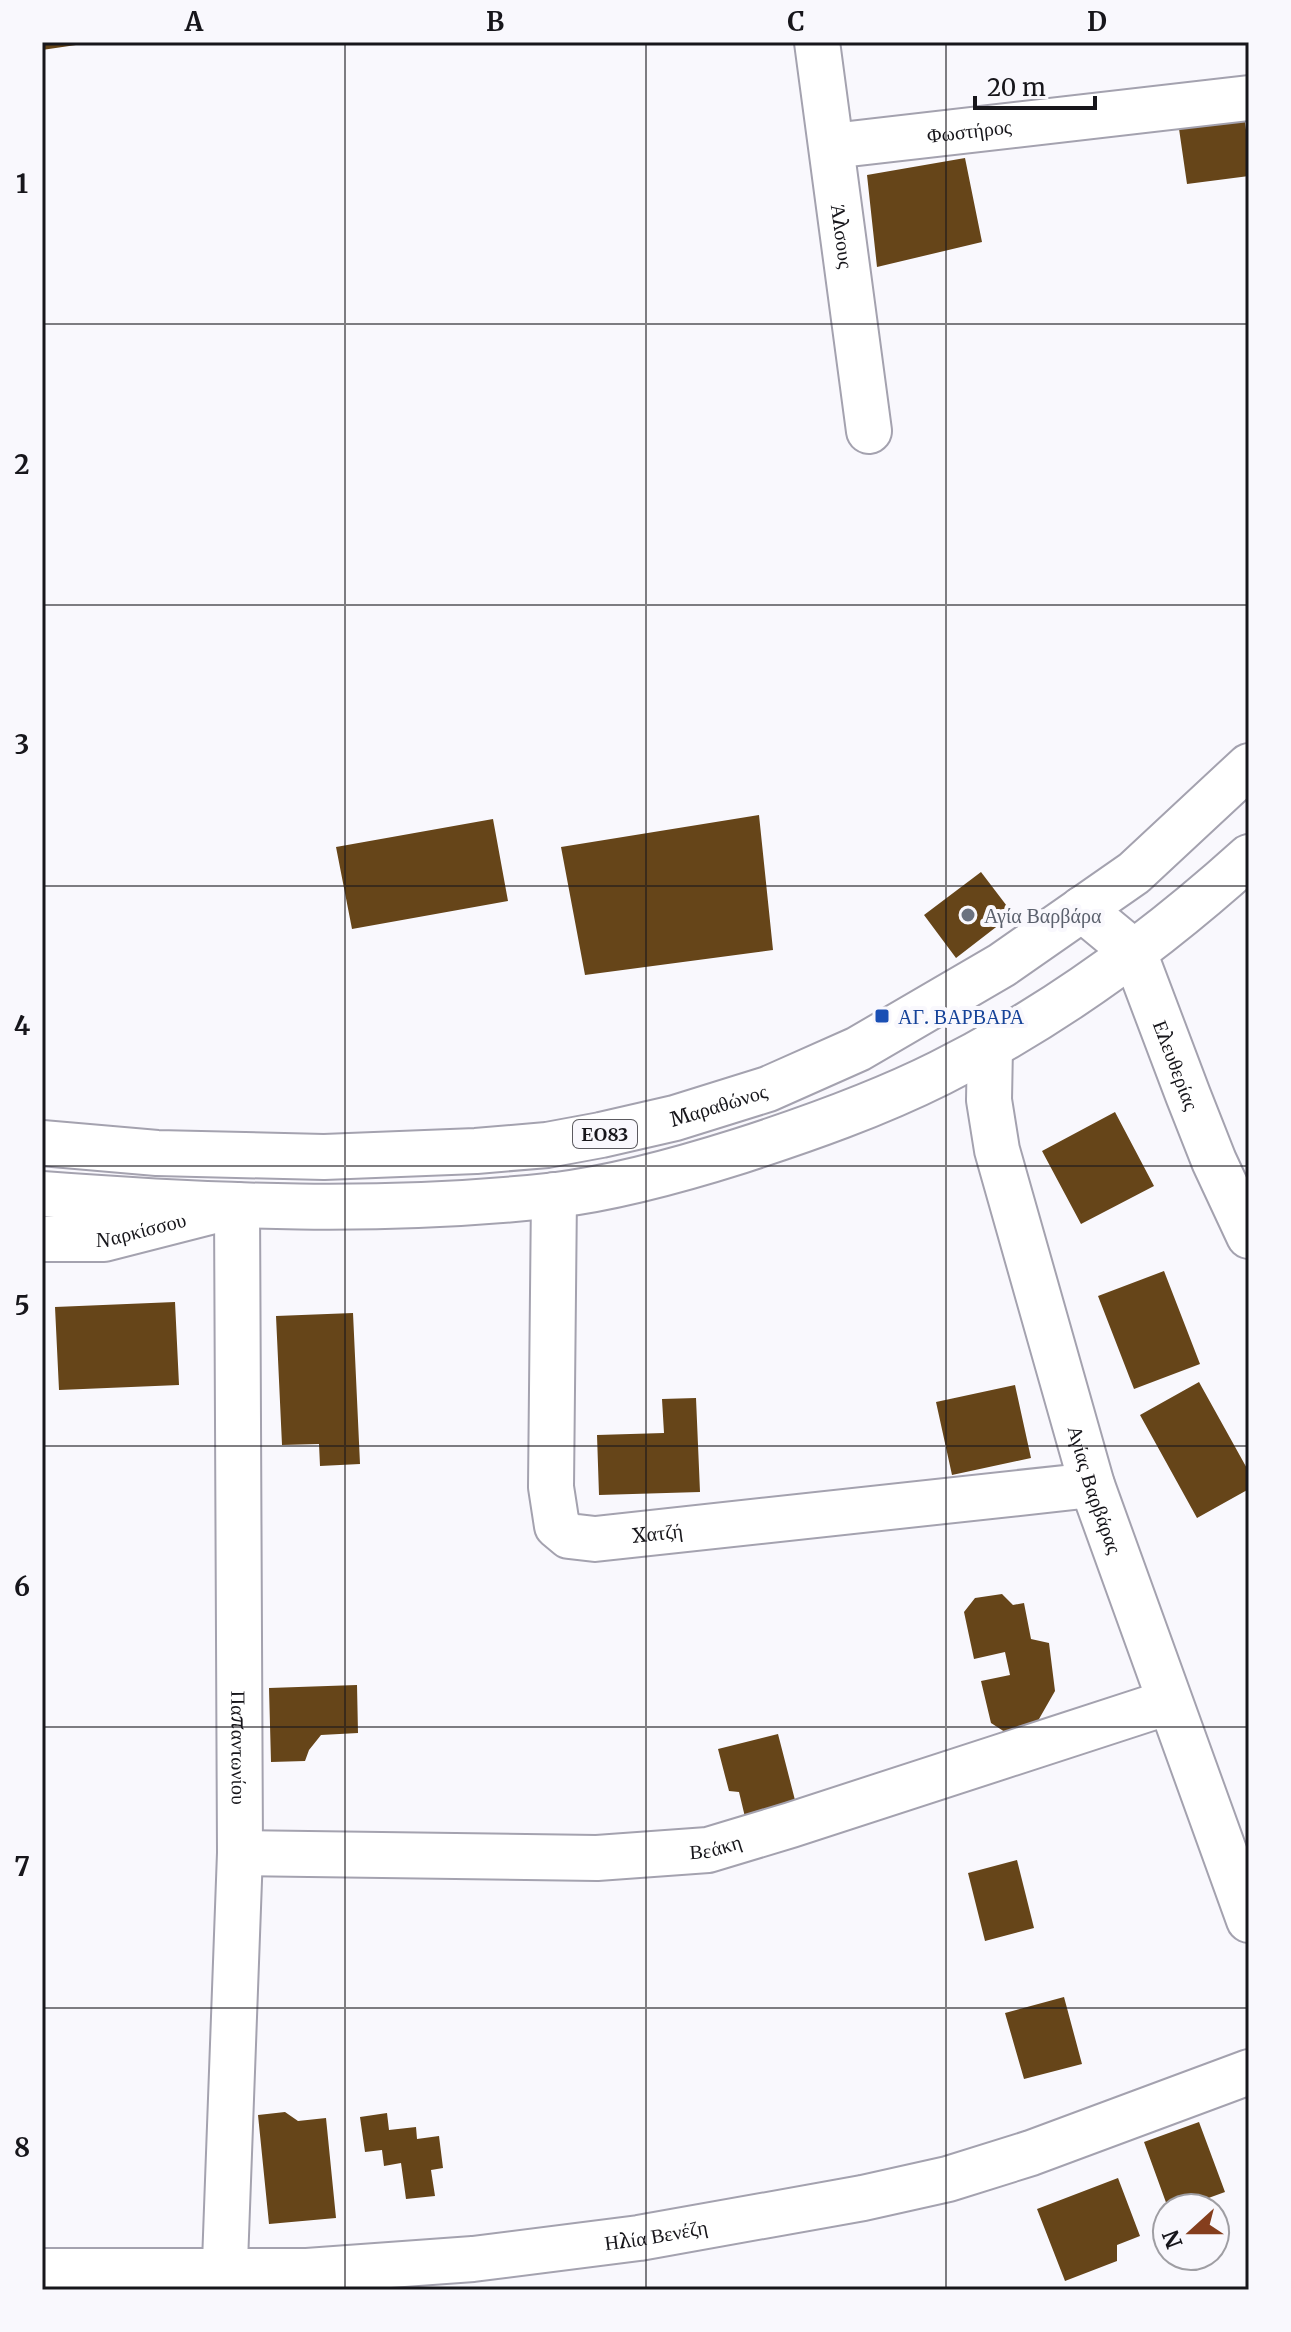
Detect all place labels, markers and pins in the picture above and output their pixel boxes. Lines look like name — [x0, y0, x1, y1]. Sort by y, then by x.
place label: Αγία Βαρβάρα — [984, 903, 1102, 928]
marker: Αγία Βαρβάρα — [959, 906, 977, 924]
place label: ΑΓ. ΒΑΡΒΑΡΑ — [898, 1004, 1025, 1029]
marker: ΑΓ. ΒΑΡΒΑΡΑ — [873, 1007, 891, 1025]

